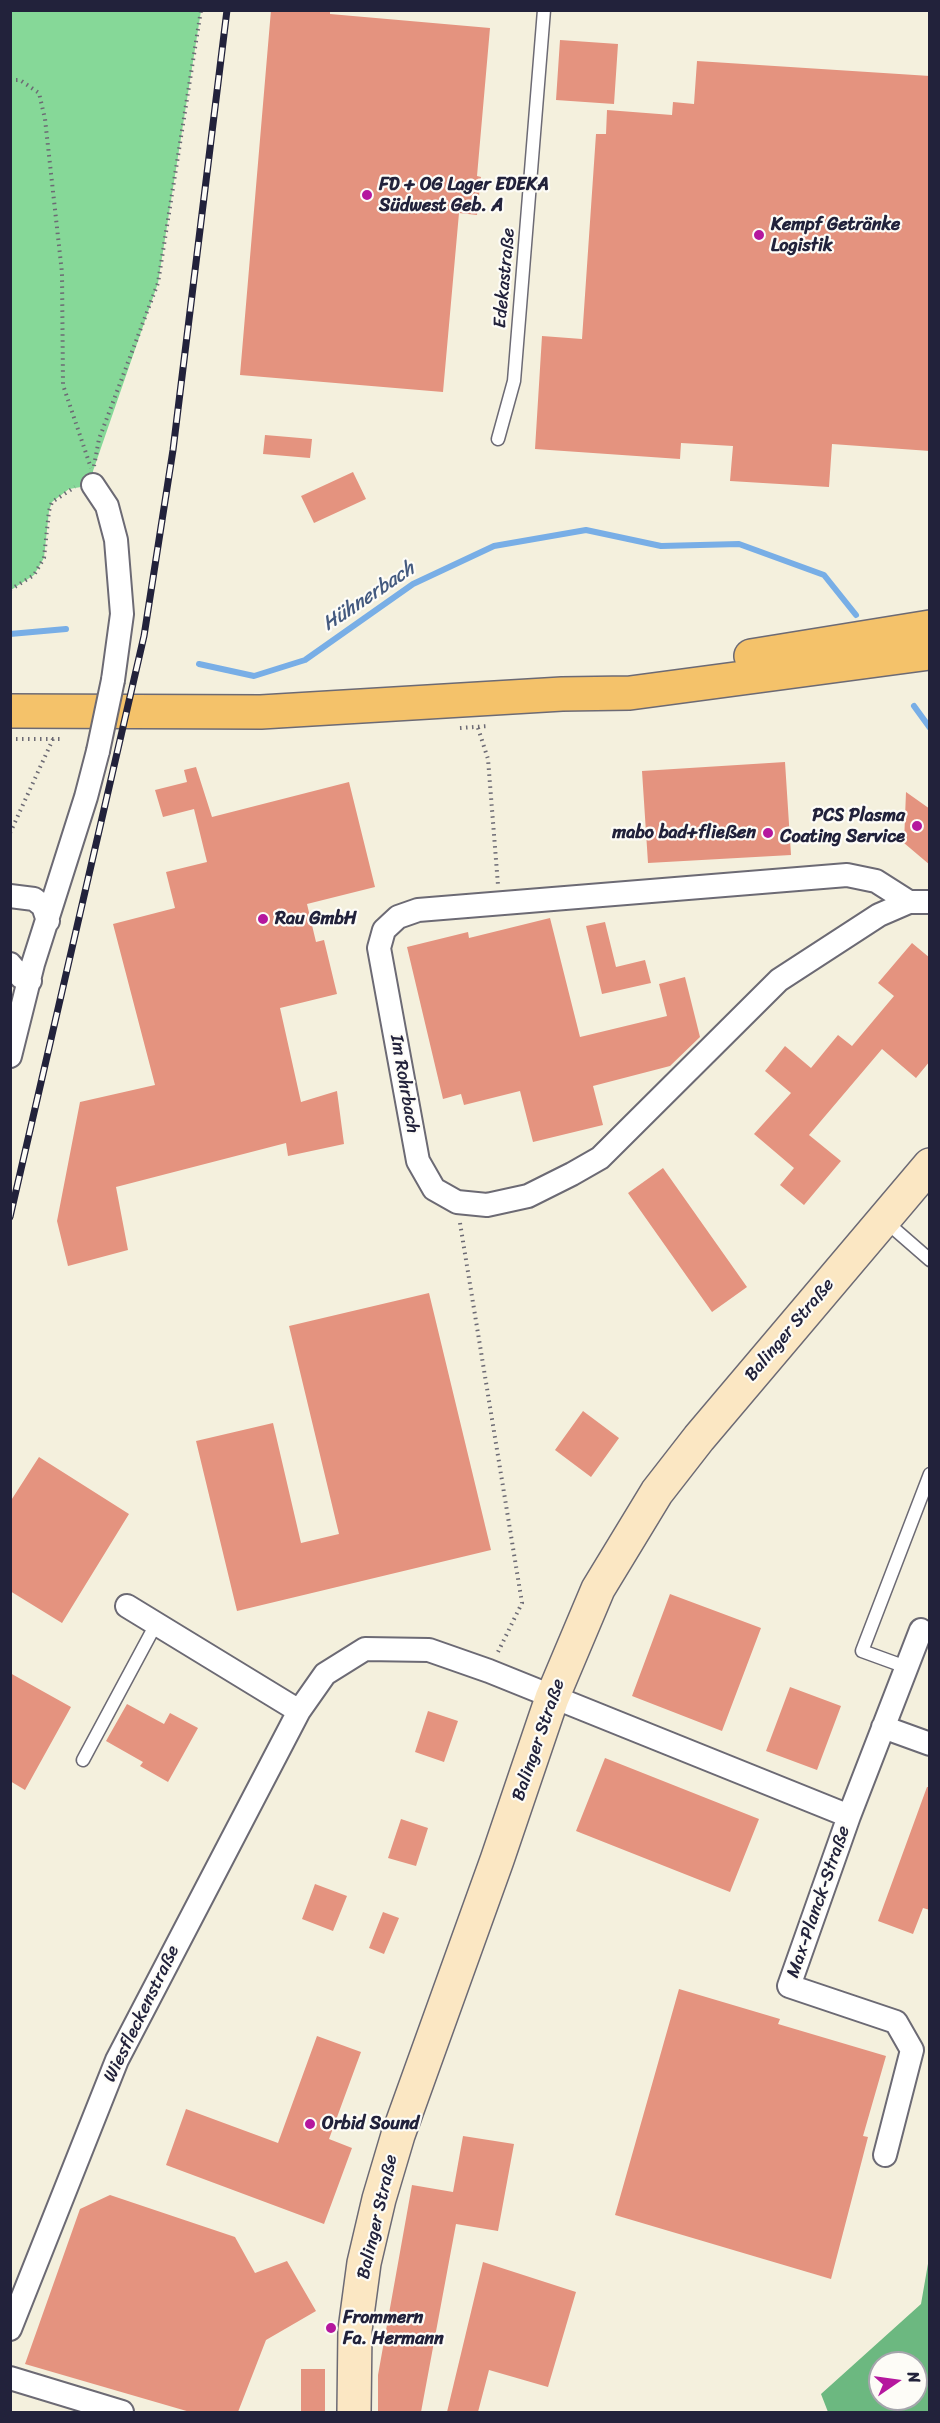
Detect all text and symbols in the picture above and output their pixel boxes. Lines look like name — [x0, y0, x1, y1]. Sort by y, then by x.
place label: FD + OG Lager EDEKA Südwest Geb. A — [379, 174, 549, 216]
marker: FD + OG Lager EDEKA Südwest Geb. A — [360, 188, 374, 202]
place label: Kempf Getränke Logistik — [771, 214, 900, 256]
street label: Edekastraße — [490, 227, 520, 329]
marker: Kempf Getränke Logistik — [752, 228, 766, 242]
water label: Hühnerbach — [318, 557, 420, 637]
place label: PCS Plasma Coating Service — [780, 805, 905, 848]
marker: PCS Plasma Coating Service — [910, 819, 924, 833]
place label: mabo bad+fließen — [612, 822, 756, 844]
marker: mabo bad+fließen — [761, 826, 775, 840]
place label: Rau GmbH — [275, 908, 357, 930]
marker: Rau GmbH — [256, 912, 270, 926]
street label: Im Rohrbach — [385, 1033, 423, 1135]
street label: Balinger Straße — [741, 1274, 839, 1386]
street label: Balinger Straße — [508, 1676, 570, 1804]
street label: Max-Planck-Straße — [783, 1823, 855, 1981]
street label: Wiesfleckenstraße — [100, 1942, 184, 2086]
place label: Orbid Sound — [322, 2113, 419, 2135]
marker: Orbid Sound — [303, 2117, 317, 2131]
street label: Balinger Straße — [353, 2153, 403, 2281]
place label: Frommern Fa. Hermann — [343, 2307, 444, 2350]
marker: Frommern Fa. Hermann — [324, 2321, 338, 2335]
north arrow — [868, 2351, 928, 2411]
text: N — [899, 2369, 929, 2386]

